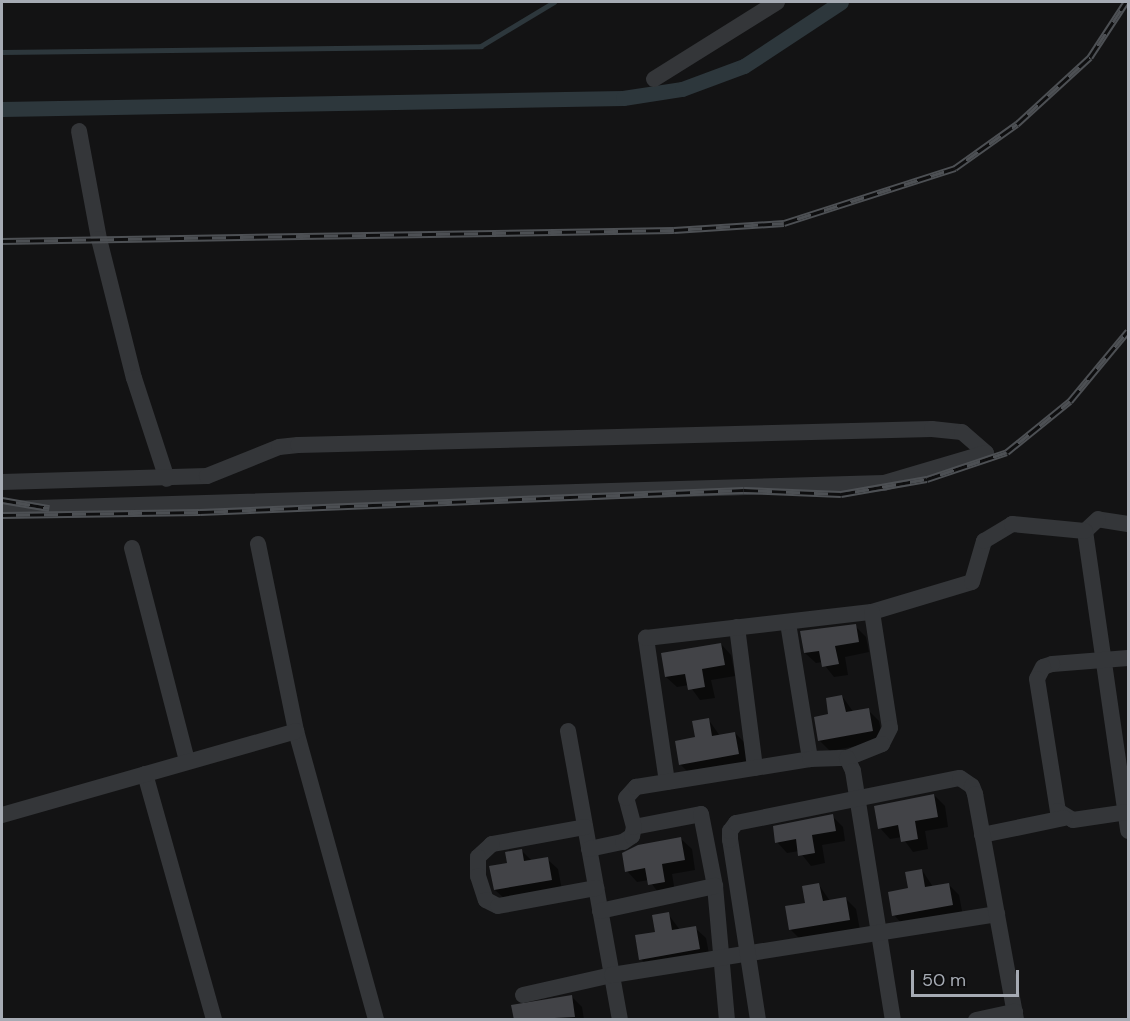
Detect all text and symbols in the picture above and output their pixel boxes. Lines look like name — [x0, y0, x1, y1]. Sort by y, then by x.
scale bar — [914, 958, 1022, 996]
text: 50 m — [922, 968, 966, 992]

